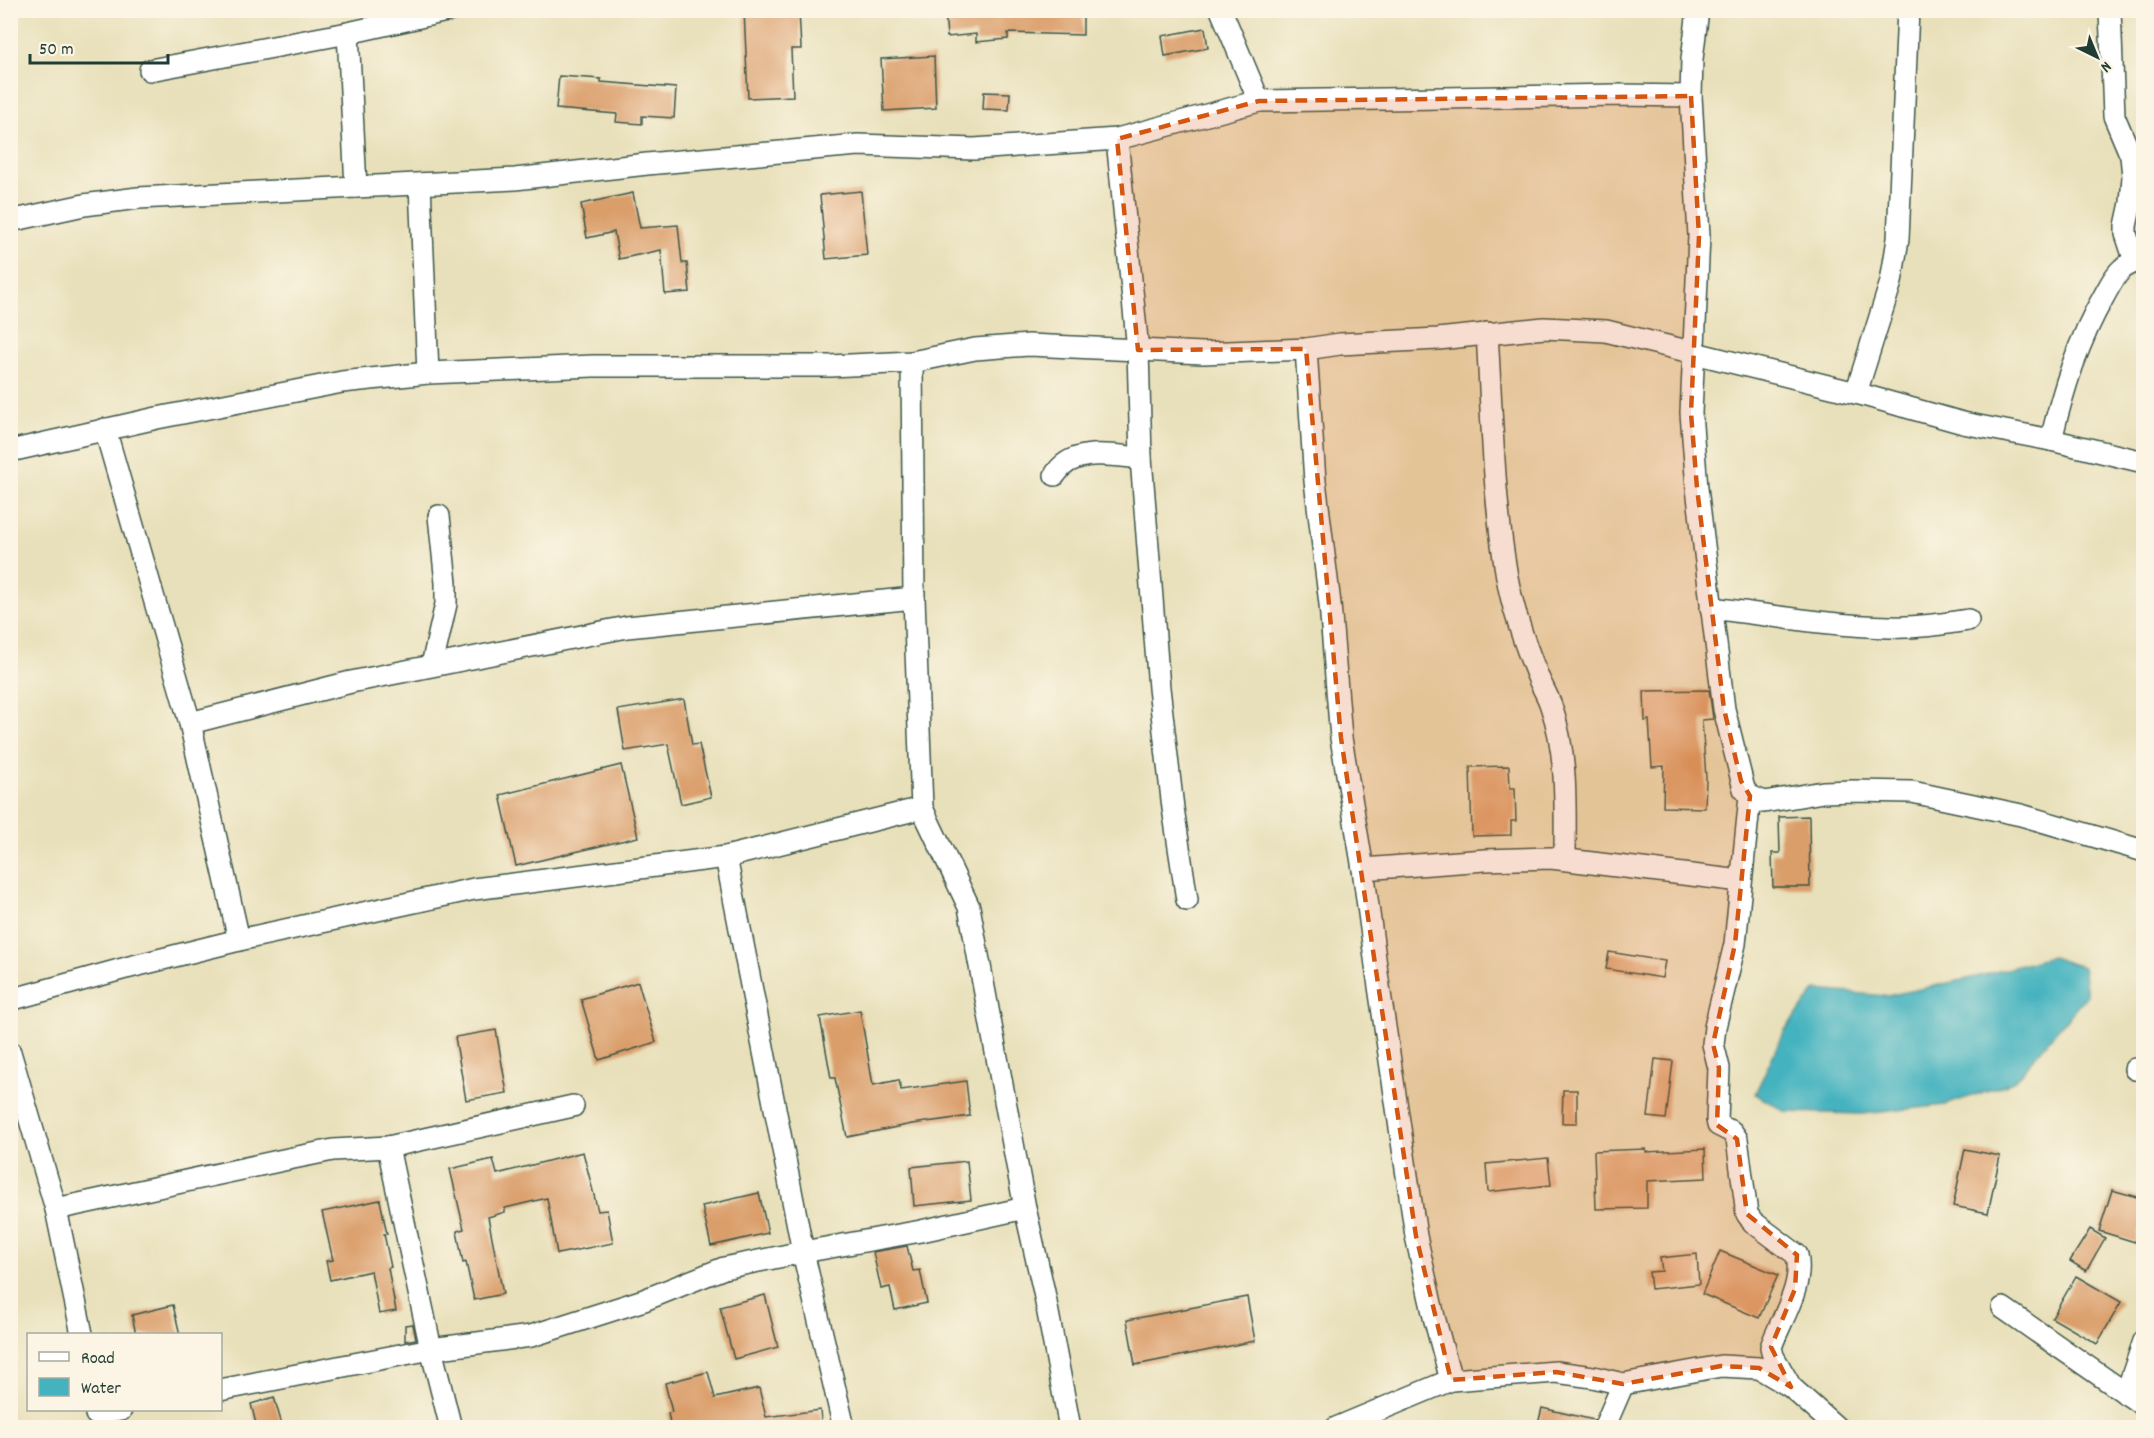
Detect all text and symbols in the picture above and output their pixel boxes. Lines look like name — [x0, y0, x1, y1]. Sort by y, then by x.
scale bar — [30, 27, 168, 65]
north arrow — [2067, 27, 2127, 87]
text: 50 m — [39, 38, 74, 63]
text: N — [2095, 55, 2116, 77]
legend — [27, 1333, 222, 1411]
text: Road — [81, 1347, 115, 1372]
text: Water — [81, 1377, 121, 1402]

